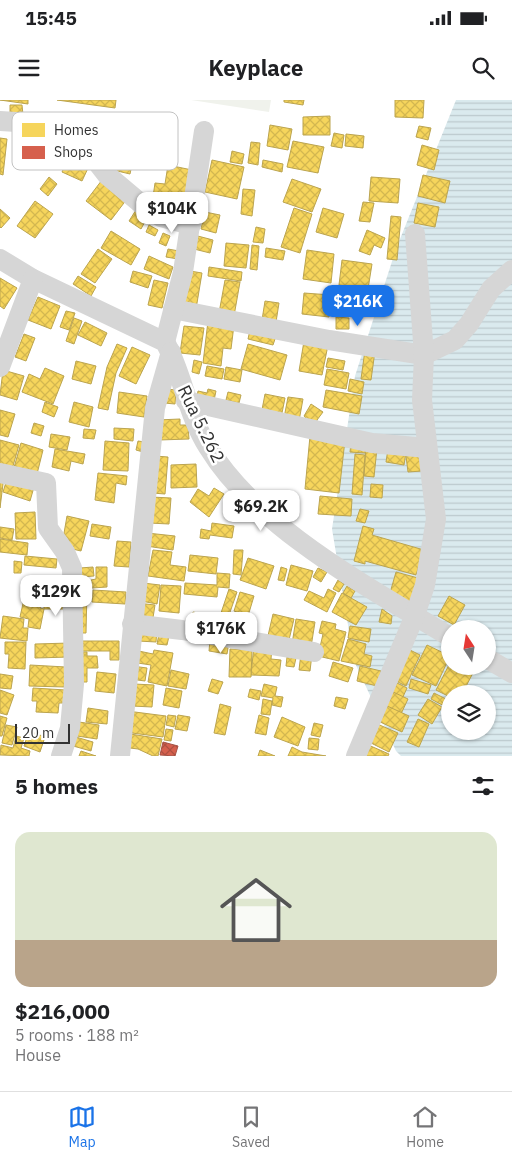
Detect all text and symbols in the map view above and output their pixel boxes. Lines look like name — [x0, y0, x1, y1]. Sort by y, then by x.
text: 15:45 — [25, 6, 77, 30]
text: Keyplace — [209, 53, 303, 82]
icon: menu — [15, 54, 43, 82]
icon: search — [469, 54, 497, 82]
legend — [12, 112, 178, 170]
text: Homes — [54, 121, 99, 139]
text: Shops — [54, 143, 93, 161]
pin: $104K — [137, 192, 207, 234]
text: $104K — [147, 198, 197, 218]
pin: $216K — [323, 284, 393, 327]
text: $216K — [333, 291, 383, 311]
street label: Rua 5.262 — [173, 381, 230, 466]
pin: $69.2K — [220, 490, 302, 532]
text: $69.2K — [234, 496, 288, 516]
pin: $129K — [21, 574, 91, 617]
text: $129K — [31, 581, 81, 601]
pin: $176K — [186, 612, 256, 654]
text: $176K — [196, 618, 246, 638]
north arrow — [441, 620, 496, 675]
map controls — [441, 620, 496, 740]
button: layers — [441, 685, 496, 740]
scale bar — [15, 721, 70, 744]
text: 20 m — [22, 724, 54, 742]
text: 5 homes — [15, 772, 98, 800]
icon: filters — [469, 772, 497, 800]
icon: home — [211, 865, 301, 955]
text: $216,000 — [15, 997, 110, 1025]
text: 5 rooms · 188 m² — [15, 1025, 139, 1045]
text: House — [15, 1045, 61, 1065]
tab: Map — [68, 1103, 96, 1151]
tab: Saved — [232, 1103, 270, 1151]
tab: Home — [406, 1103, 444, 1151]

